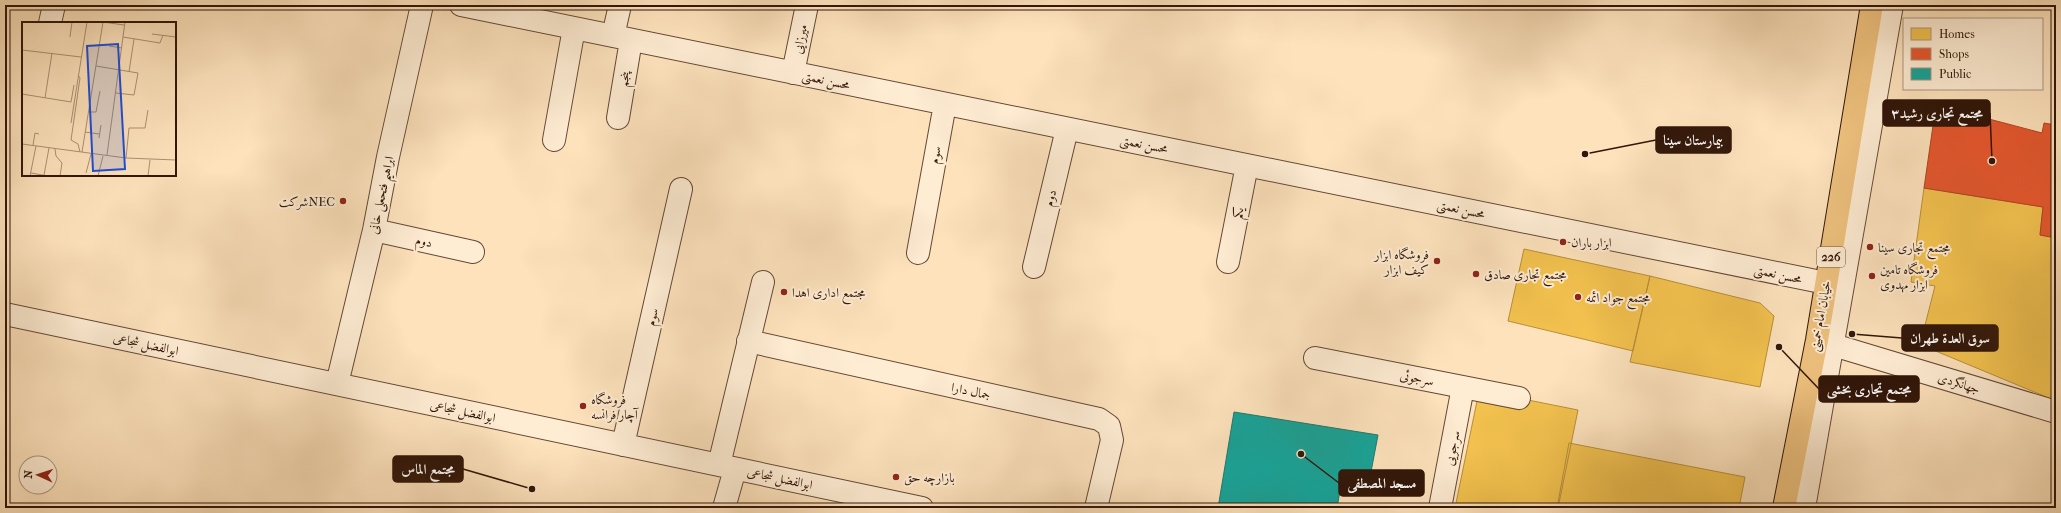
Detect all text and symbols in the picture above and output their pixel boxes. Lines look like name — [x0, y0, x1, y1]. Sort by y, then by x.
legend — [1903, 18, 2043, 90]
inset map — [22, 22, 176, 176]
street label: میرزایی — [790, 23, 811, 55]
text: Homes — [1939, 27, 1975, 41]
text: Shops — [1939, 47, 1969, 61]
text: Public — [1939, 67, 1971, 81]
street label: محسن نعمتی — [800, 68, 852, 94]
street label: پنجم — [615, 69, 638, 89]
callout: مجتمع تجاری رشید۳ — [1883, 100, 1990, 126]
text: مجتمع تجاری رشید۳ — [1891, 105, 1983, 126]
callout: بیمارستان سینا — [1656, 127, 1731, 153]
street label: محسن نعمتی — [1118, 132, 1169, 158]
text: بیمارستان سینا — [1663, 132, 1724, 149]
street label: سوم — [926, 145, 948, 166]
street label: ابراهیم فتحعلی خانی — [365, 155, 402, 237]
street label: دوم — [1041, 188, 1063, 209]
place label: شرکتNEC — [279, 194, 335, 210]
marker: شرکتNEC — [338, 196, 348, 206]
street label: محسن نعمتی — [1435, 197, 1487, 223]
street label: یکم — [1230, 204, 1252, 221]
street label: دوم — [413, 232, 434, 254]
place label: ابزار باران — [1571, 235, 1612, 251]
marker: ابزار باران — [1558, 237, 1568, 247]
place label: مجتمع تجاری سینا — [1878, 240, 1950, 260]
marker: مجتمع تجاری سینا — [1865, 242, 1875, 252]
place label: فروشگاه ابزار کیف ابزار — [1372, 246, 1429, 278]
road number: 226 — [1817, 247, 1845, 267]
marker: فروشگاه ابزار کیف ابزار — [1432, 256, 1442, 266]
place label: فروشگاه تامین ابزار مهدوی — [1880, 261, 1938, 293]
street label: محسن نعمتی — [1752, 262, 1804, 288]
place label: مجتمع تجاری صادق — [1484, 267, 1566, 287]
marker: مجتمع تجاری صادق — [1471, 269, 1481, 279]
marker: فروشگاه تامین ابزار مهدوی — [1867, 271, 1877, 281]
street label: خیابان امام خمینی — [1806, 279, 1838, 353]
place label: مجتمع اداری اهدا — [792, 285, 865, 305]
marker: مجتمع اداری اهدا — [779, 287, 789, 297]
place label: مجتمع جواد ائمه — [1586, 290, 1650, 310]
marker: مجتمع جواد ائمه — [1573, 292, 1583, 302]
street label: سوم — [643, 307, 665, 328]
callout: سوق العدة طهران — [1902, 325, 1998, 351]
street label: ابوالفضل شجاعی — [112, 330, 180, 360]
text: سوق العدة طهران — [1910, 330, 1990, 348]
street label: سرجوئی — [1399, 367, 1435, 390]
street label: جهانگردی — [1936, 369, 1982, 397]
callout: مجتمع تجاری بخشی — [1819, 376, 1919, 402]
street label: جمال دارا — [950, 380, 992, 403]
text: مجتمع تجاری بخشی — [1827, 381, 1912, 402]
place label: فروشگاه آچار فرانسه — [591, 391, 639, 423]
street label: ابوالفضل شجاعی — [429, 397, 497, 427]
marker: فروشگاه آچار فرانسه — [578, 401, 588, 411]
street label: سرجویی — [1441, 429, 1464, 467]
north arrow — [18, 455, 58, 495]
callout: مجتمع الماس — [393, 456, 463, 482]
text: مجتمع الماس — [401, 461, 455, 482]
street label: ابوالفضل شجاعی — [746, 464, 814, 494]
text: N — [22, 469, 35, 479]
place label: بازارچه حق — [904, 470, 955, 486]
callout: مسجد المصطفی — [1339, 470, 1424, 496]
marker: بازارچه حق — [891, 472, 901, 482]
text: مسجد المصطفی — [1347, 475, 1416, 494]

